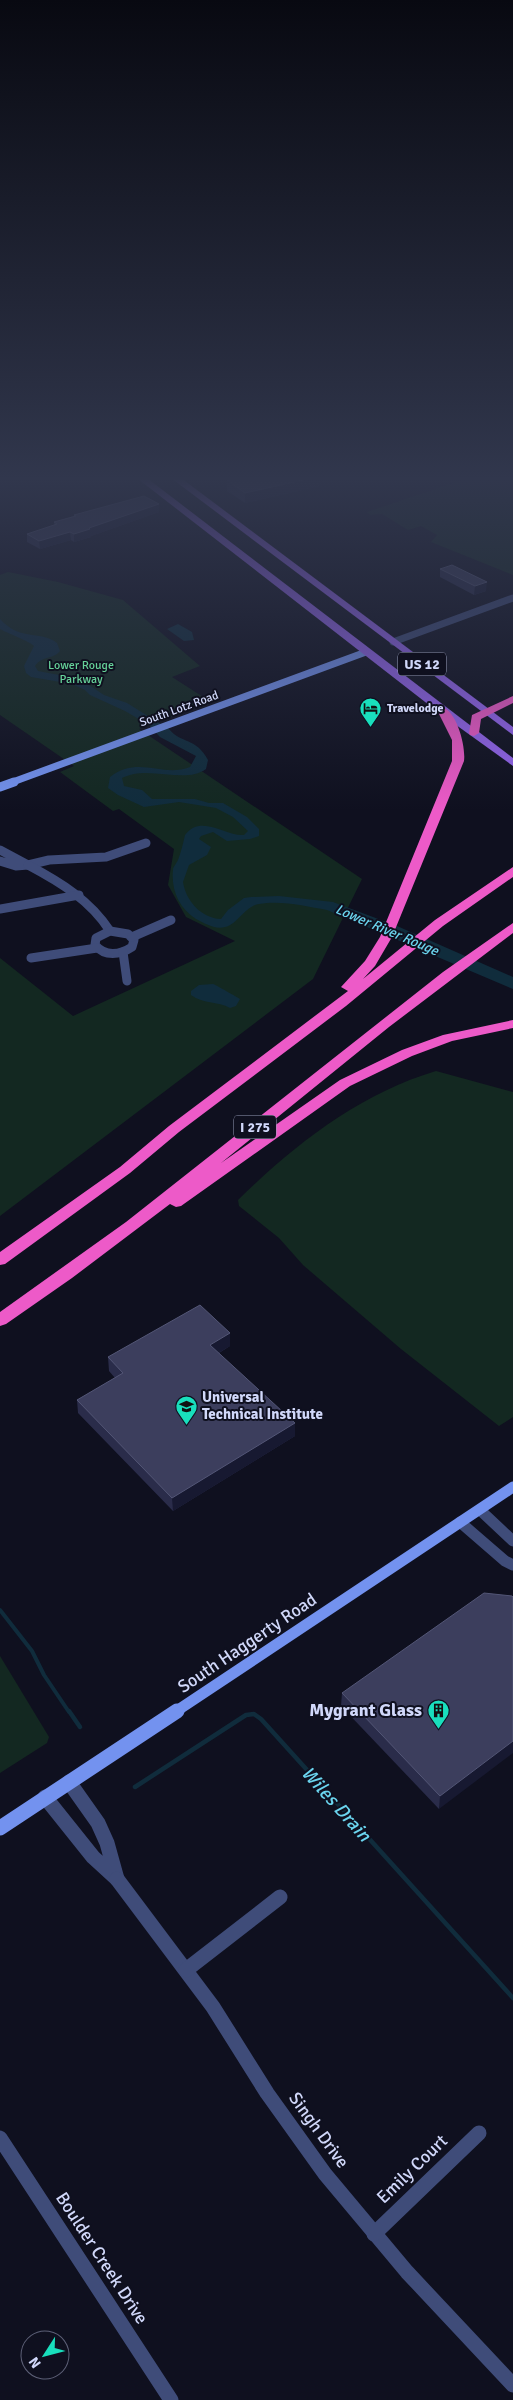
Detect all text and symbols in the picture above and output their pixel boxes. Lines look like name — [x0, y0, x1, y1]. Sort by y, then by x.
road number: US 12 — [398, 652, 446, 676]
park label: Lower Rouge Parkway — [48, 658, 114, 687]
street label: South Lotz Road — [137, 688, 221, 730]
hotel icon: Travelodge — [359, 696, 383, 727]
place label: Travelodge — [387, 701, 444, 716]
water label: Lower River Rouge — [333, 901, 442, 960]
road number: I 275 — [234, 1116, 276, 1138]
place label: Universal Technical Institute — [202, 1388, 323, 1423]
school or university icon: Universal Technical Institute — [174, 1394, 198, 1425]
street label: South Haggerty Road — [173, 1588, 321, 1698]
building icon: Mygrant Glass — [426, 1698, 450, 1729]
place label: Mygrant Glass — [309, 1699, 422, 1721]
water label: Wiles Drain — [296, 1761, 376, 1847]
street label: Singh Drive — [284, 2088, 354, 2172]
street label: Emily Court — [372, 2130, 452, 2208]
street label: Boulder Creek Drive — [51, 2188, 153, 2328]
north arrow — [20, 2330, 70, 2380]
text: N — [25, 2353, 45, 2371]

